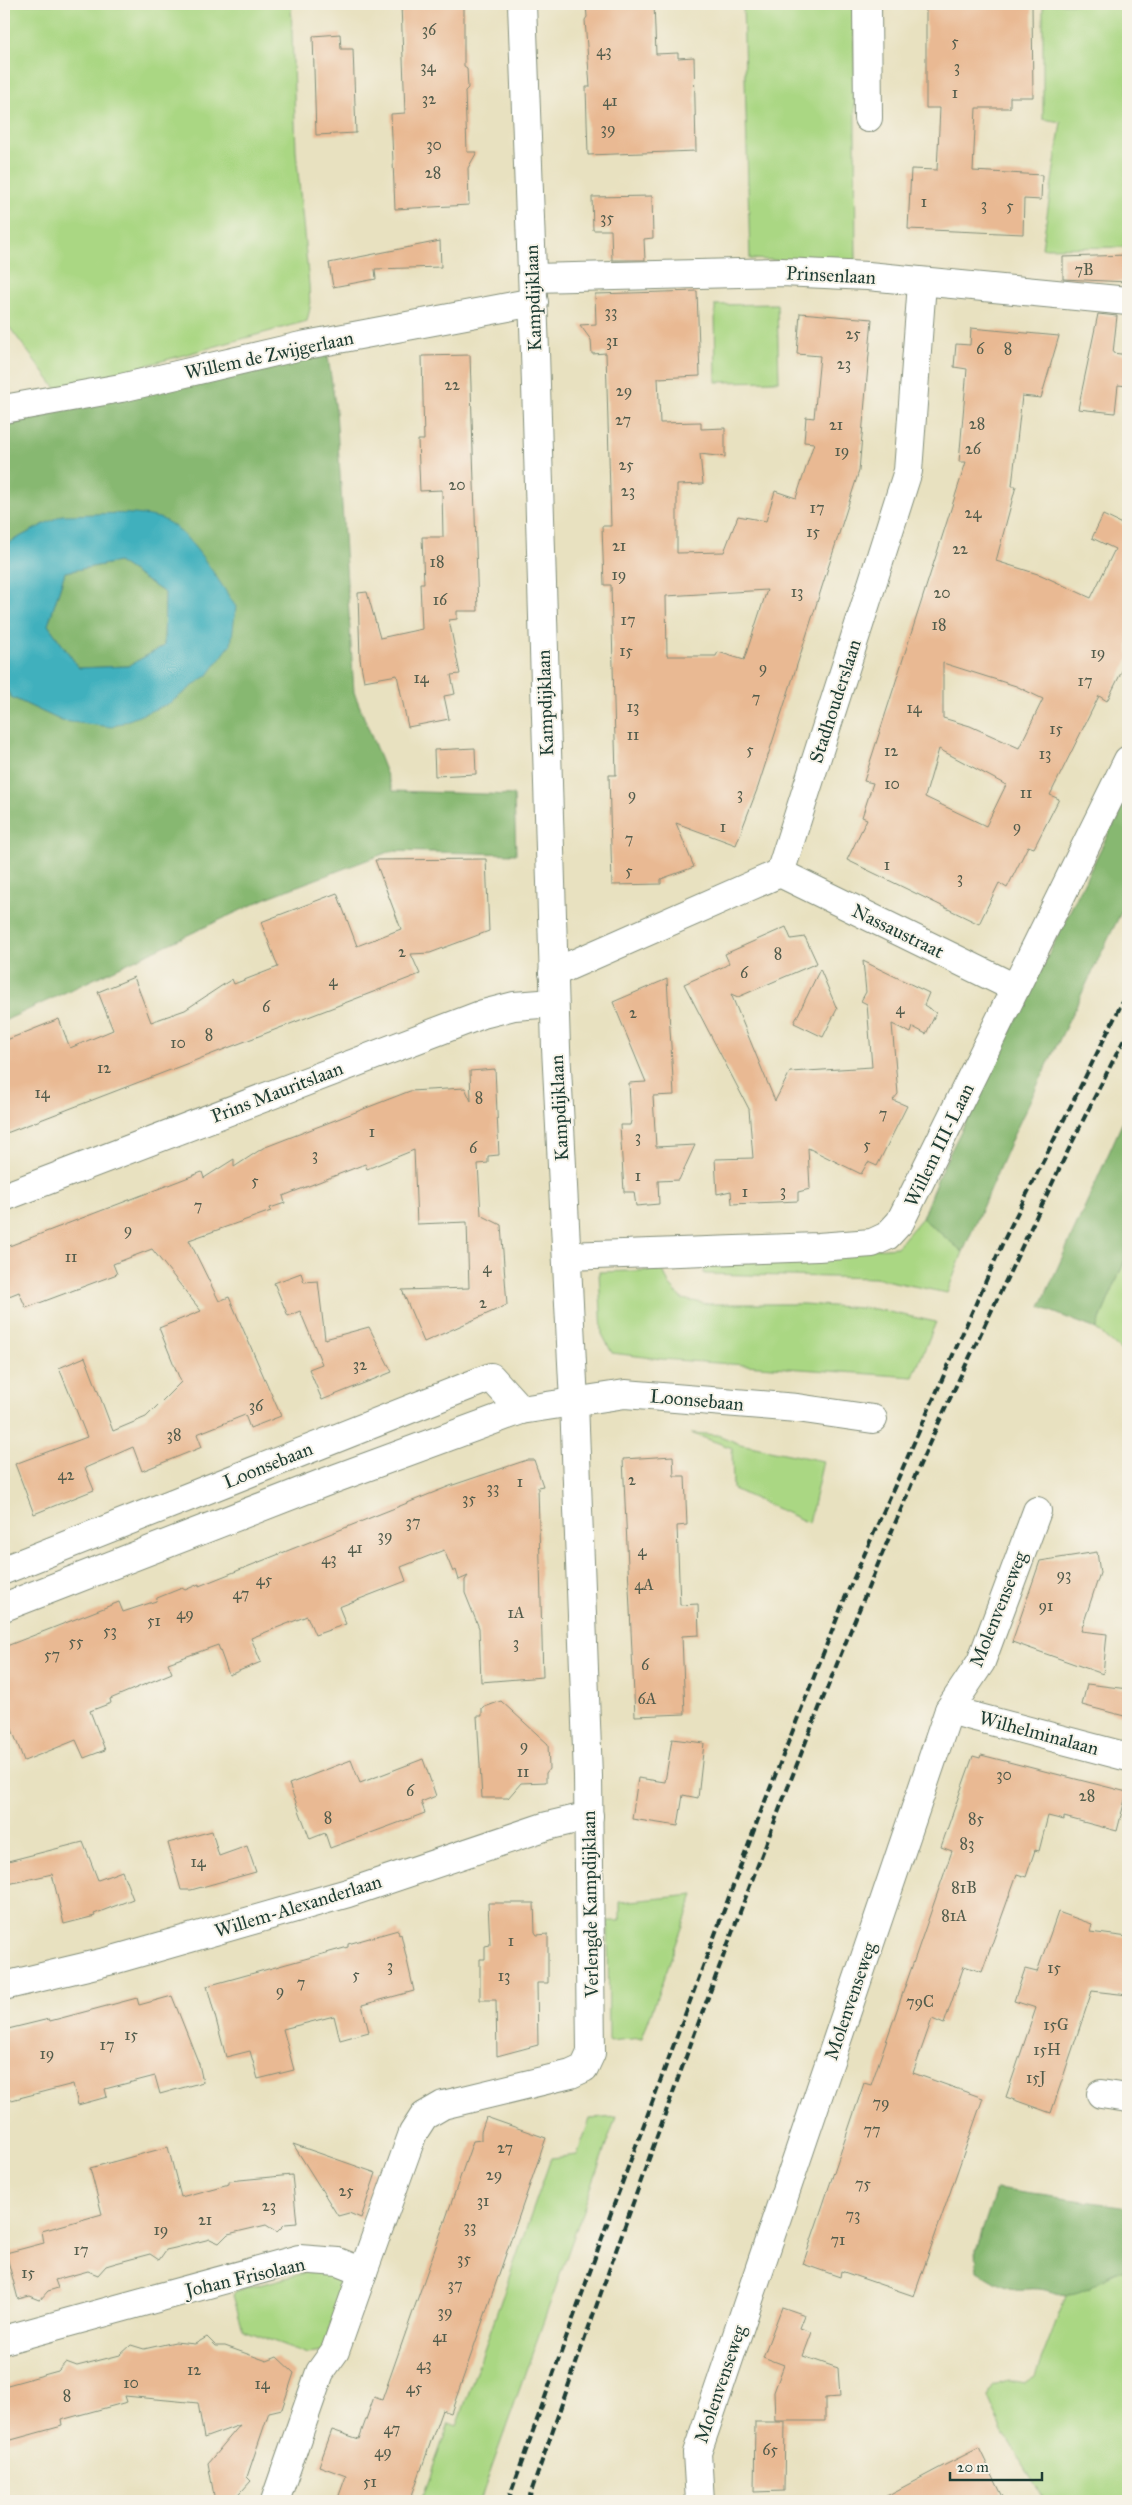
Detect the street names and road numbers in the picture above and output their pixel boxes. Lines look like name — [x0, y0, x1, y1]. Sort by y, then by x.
street label: Kampdijklaan — [520, 244, 546, 352]
street label: Prinsenlaan — [785, 261, 877, 289]
street label: Willem de Zwijgerlaan — [182, 326, 356, 385]
street label: Stadhouderslaan — [804, 636, 866, 766]
street label: Kampdijklaan — [532, 649, 558, 757]
street label: Nassaustraat — [848, 899, 948, 963]
street label: Kampdijklaan — [545, 1054, 573, 1162]
street label: Prins Mauritslaan — [208, 1056, 346, 1128]
street label: Willem III-Laan — [899, 1080, 979, 1210]
street label: Loonsebaan — [649, 1384, 745, 1416]
street label: Loonsebaan — [220, 1437, 316, 1493]
street label: Molenvenseweg — [964, 1548, 1033, 1671]
street label: Wilhelminalaan — [977, 1706, 1101, 1760]
street label: Verlengde Kampdijklaan — [577, 1810, 604, 1999]
street label: Willem-Alexanderlaan — [212, 1870, 384, 1942]
street label: Molenvenseweg — [819, 1939, 882, 2063]
street label: Johan Frisolaan — [181, 2252, 307, 2303]
street label: Molenvenseweg — [689, 2322, 752, 2446]

